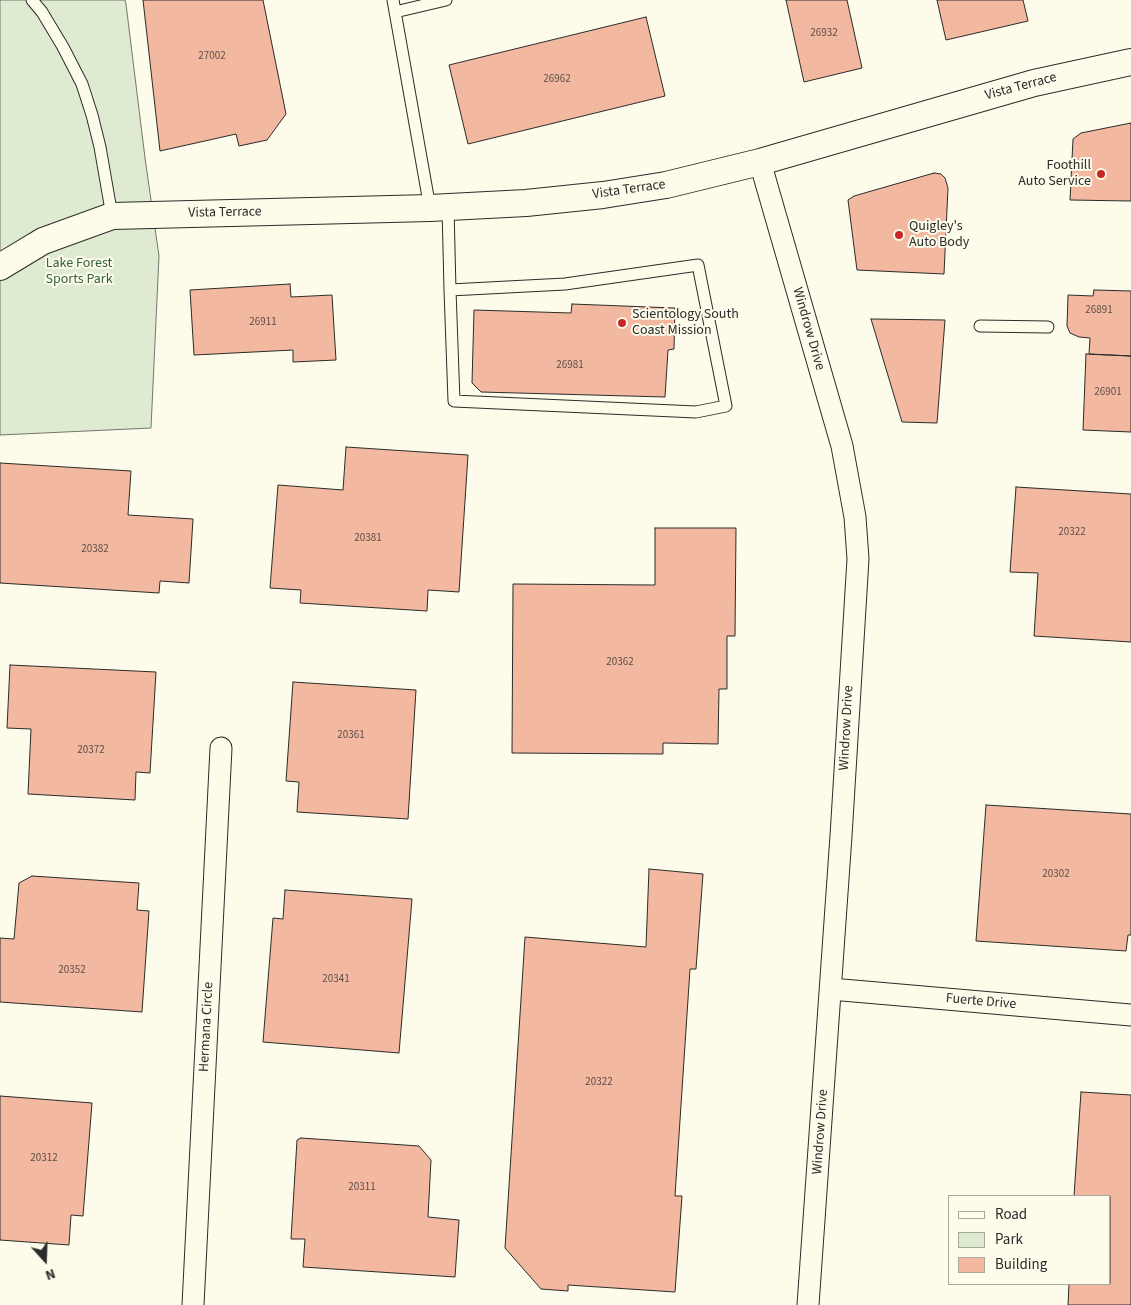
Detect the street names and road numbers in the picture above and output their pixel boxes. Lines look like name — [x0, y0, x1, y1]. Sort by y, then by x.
street label: Vista Terrace — [983, 69, 1059, 105]
street label: Vista Terrace — [591, 177, 667, 203]
street label: Vista Terrace — [188, 204, 262, 222]
street label: Windrow Drive — [788, 286, 828, 372]
street label: Windrow Drive — [836, 685, 858, 771]
street label: Hermana Circle — [196, 982, 218, 1072]
street label: Fuerte Drive — [945, 991, 1017, 1013]
street label: Windrow Drive — [810, 1089, 832, 1175]

